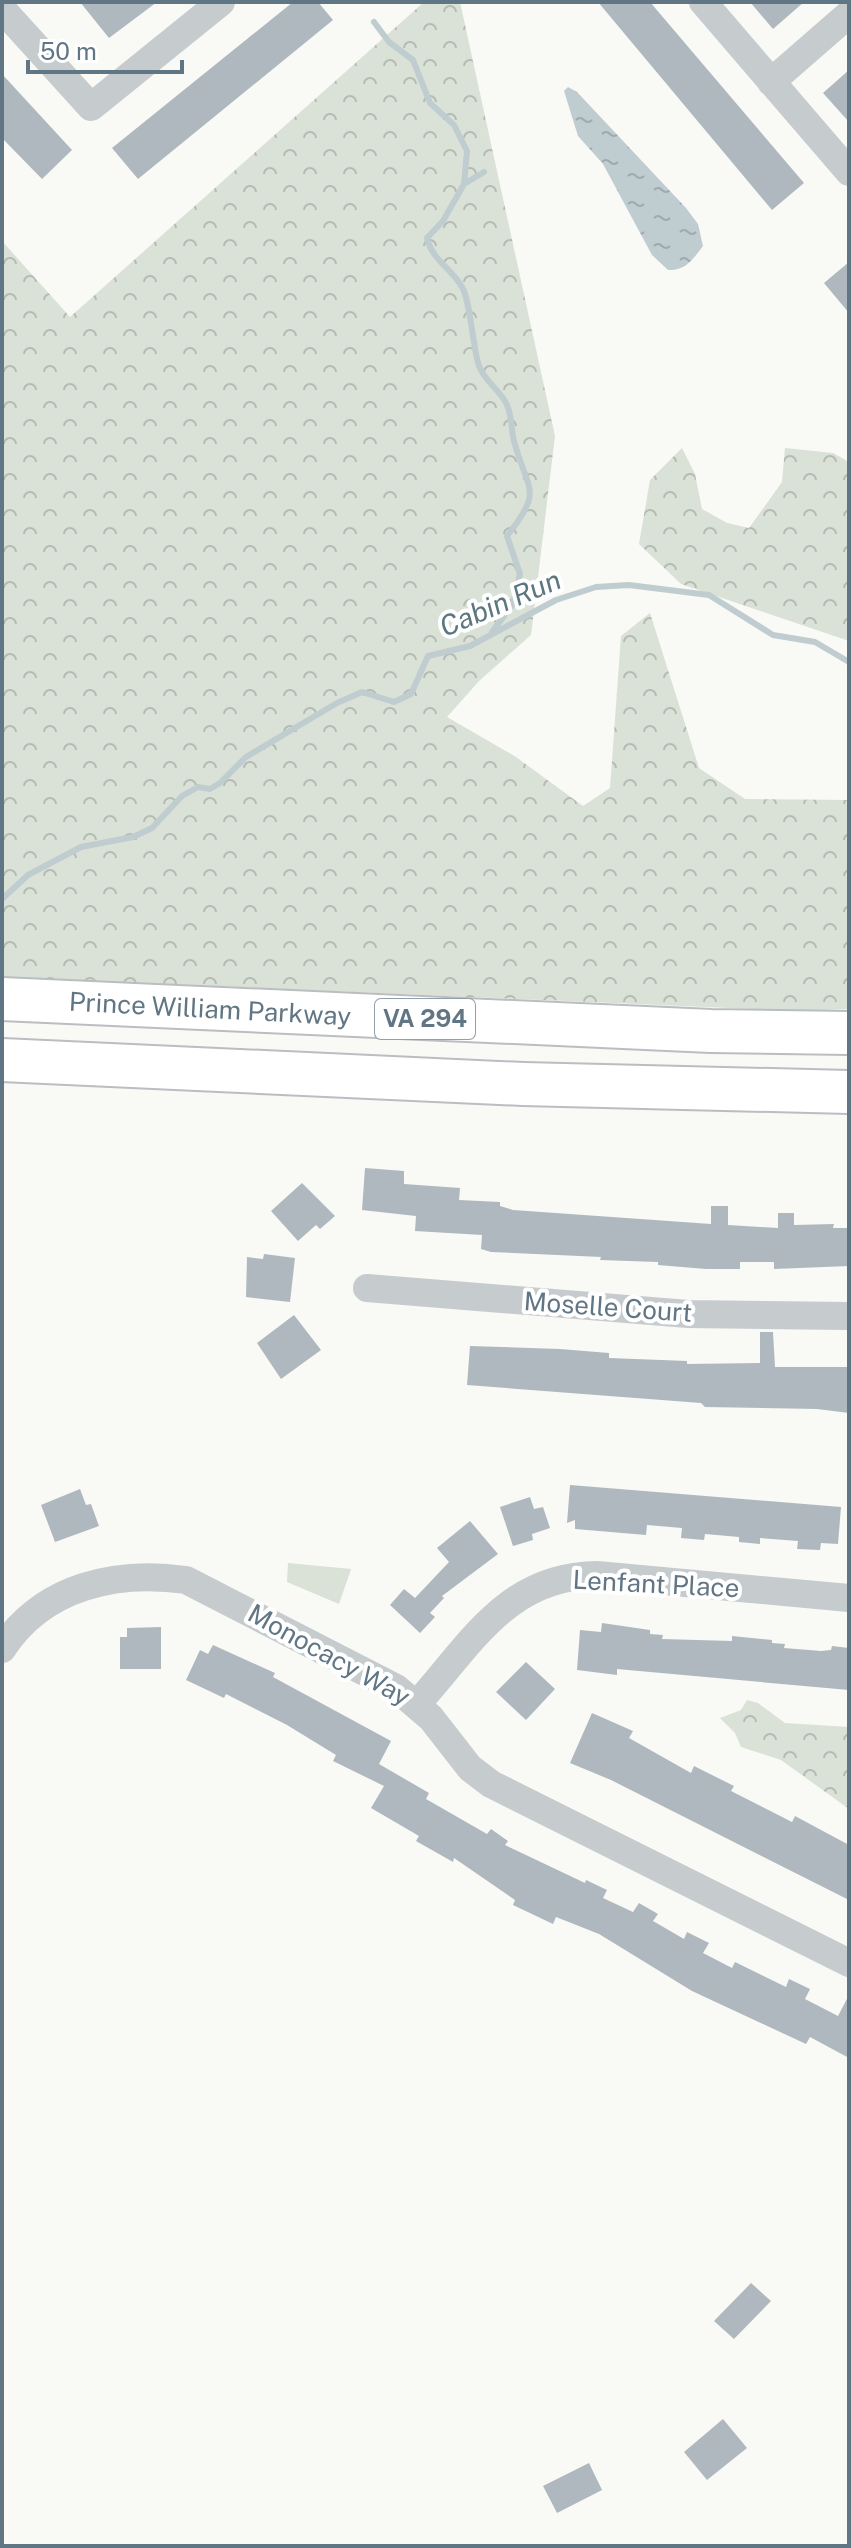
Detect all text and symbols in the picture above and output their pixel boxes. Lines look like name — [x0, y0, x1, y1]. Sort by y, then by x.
scale bar — [28, 24, 182, 74]
text: 50 m — [40, 37, 97, 65]
water label: Cabin Run — [434, 562, 565, 643]
street label: Prince William Parkway — [68, 986, 352, 1031]
road number: VA 294 — [375, 999, 475, 1039]
street label: Moselle Court — [523, 1285, 693, 1328]
street label: Lenfant Place — [572, 1564, 740, 1603]
street label: Monocacy Way — [243, 1597, 416, 1712]

